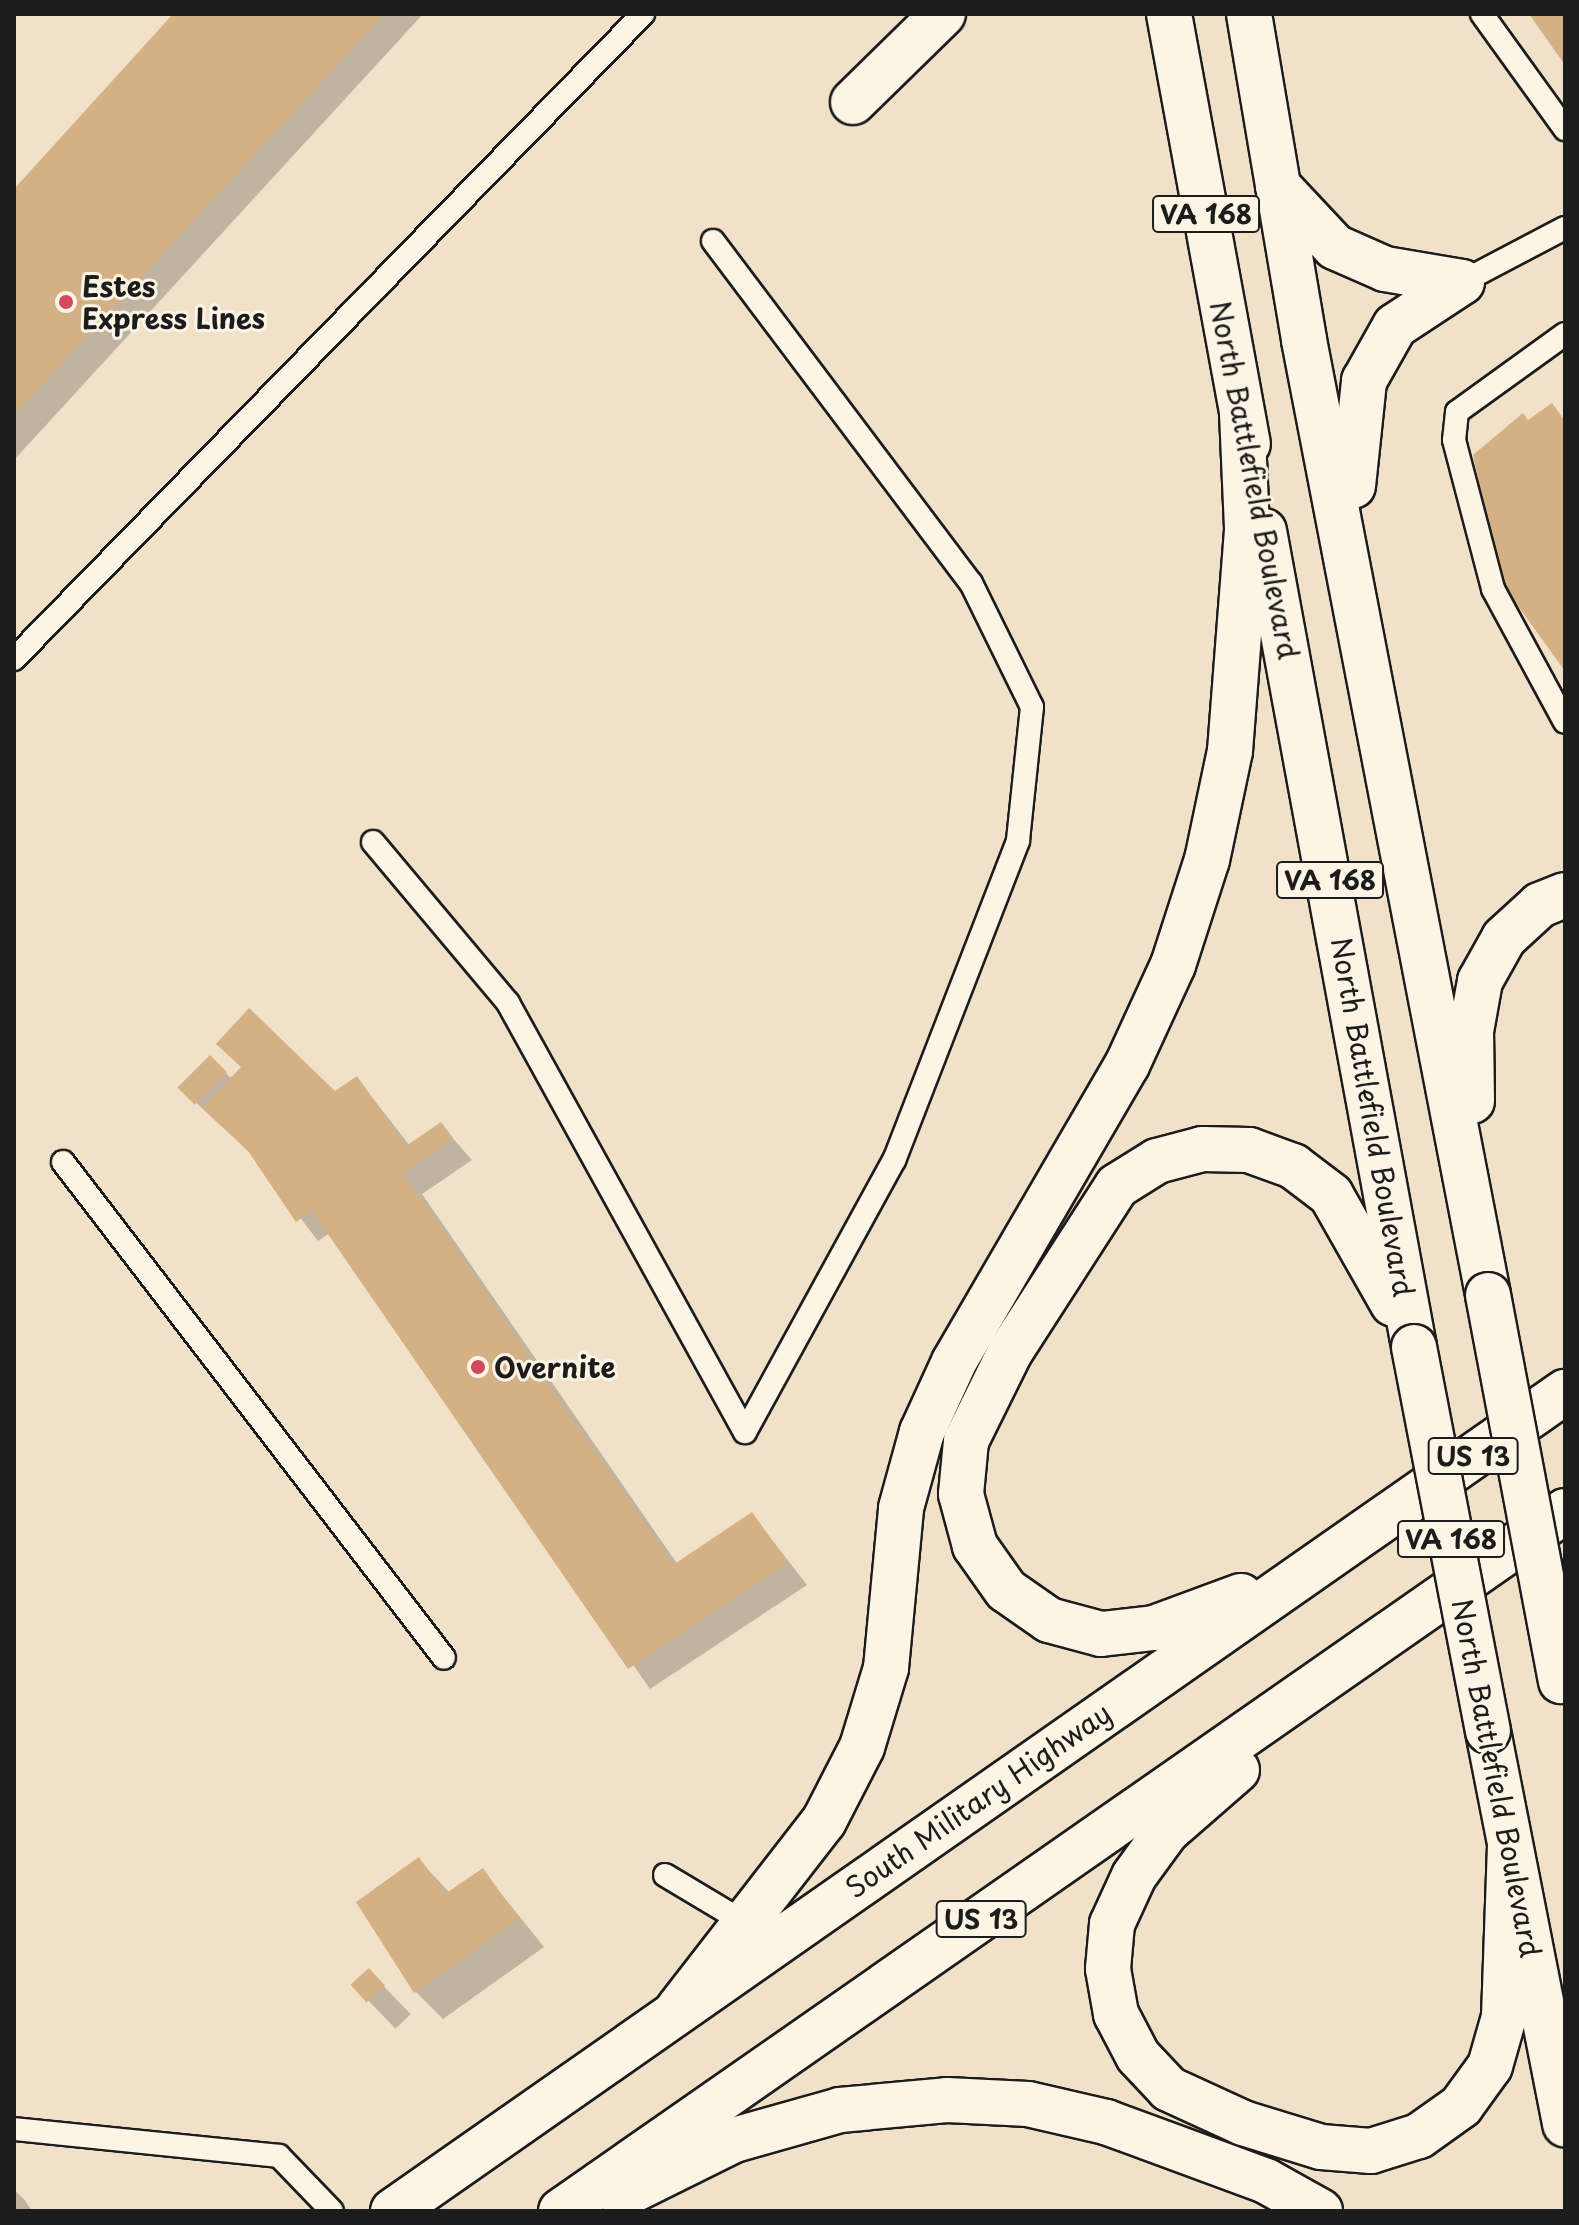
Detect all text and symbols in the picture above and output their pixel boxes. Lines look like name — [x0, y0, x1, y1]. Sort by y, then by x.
road number: VA 168 — [1150, 192, 1262, 236]
place label: Estes Express Lines — [82, 269, 266, 335]
marker: Estes Express Lines — [57, 293, 75, 311]
street label: North Battlefield Boulevard — [1203, 296, 1307, 664]
road number: VA 168 — [1274, 858, 1386, 902]
street label: North Battlefield Boulevard — [1325, 933, 1421, 1301]
place label: Overnite — [494, 1350, 616, 1384]
marker: Overnite — [469, 1358, 487, 1376]
road number: US 13 — [1427, 1434, 1519, 1478]
road number: VA 168 — [1395, 1517, 1507, 1561]
street label: North Battlefield Boulevard — [1445, 1594, 1549, 1962]
street label: South Military Highway — [838, 1695, 1118, 1905]
road number: US 13 — [935, 1897, 1027, 1941]

